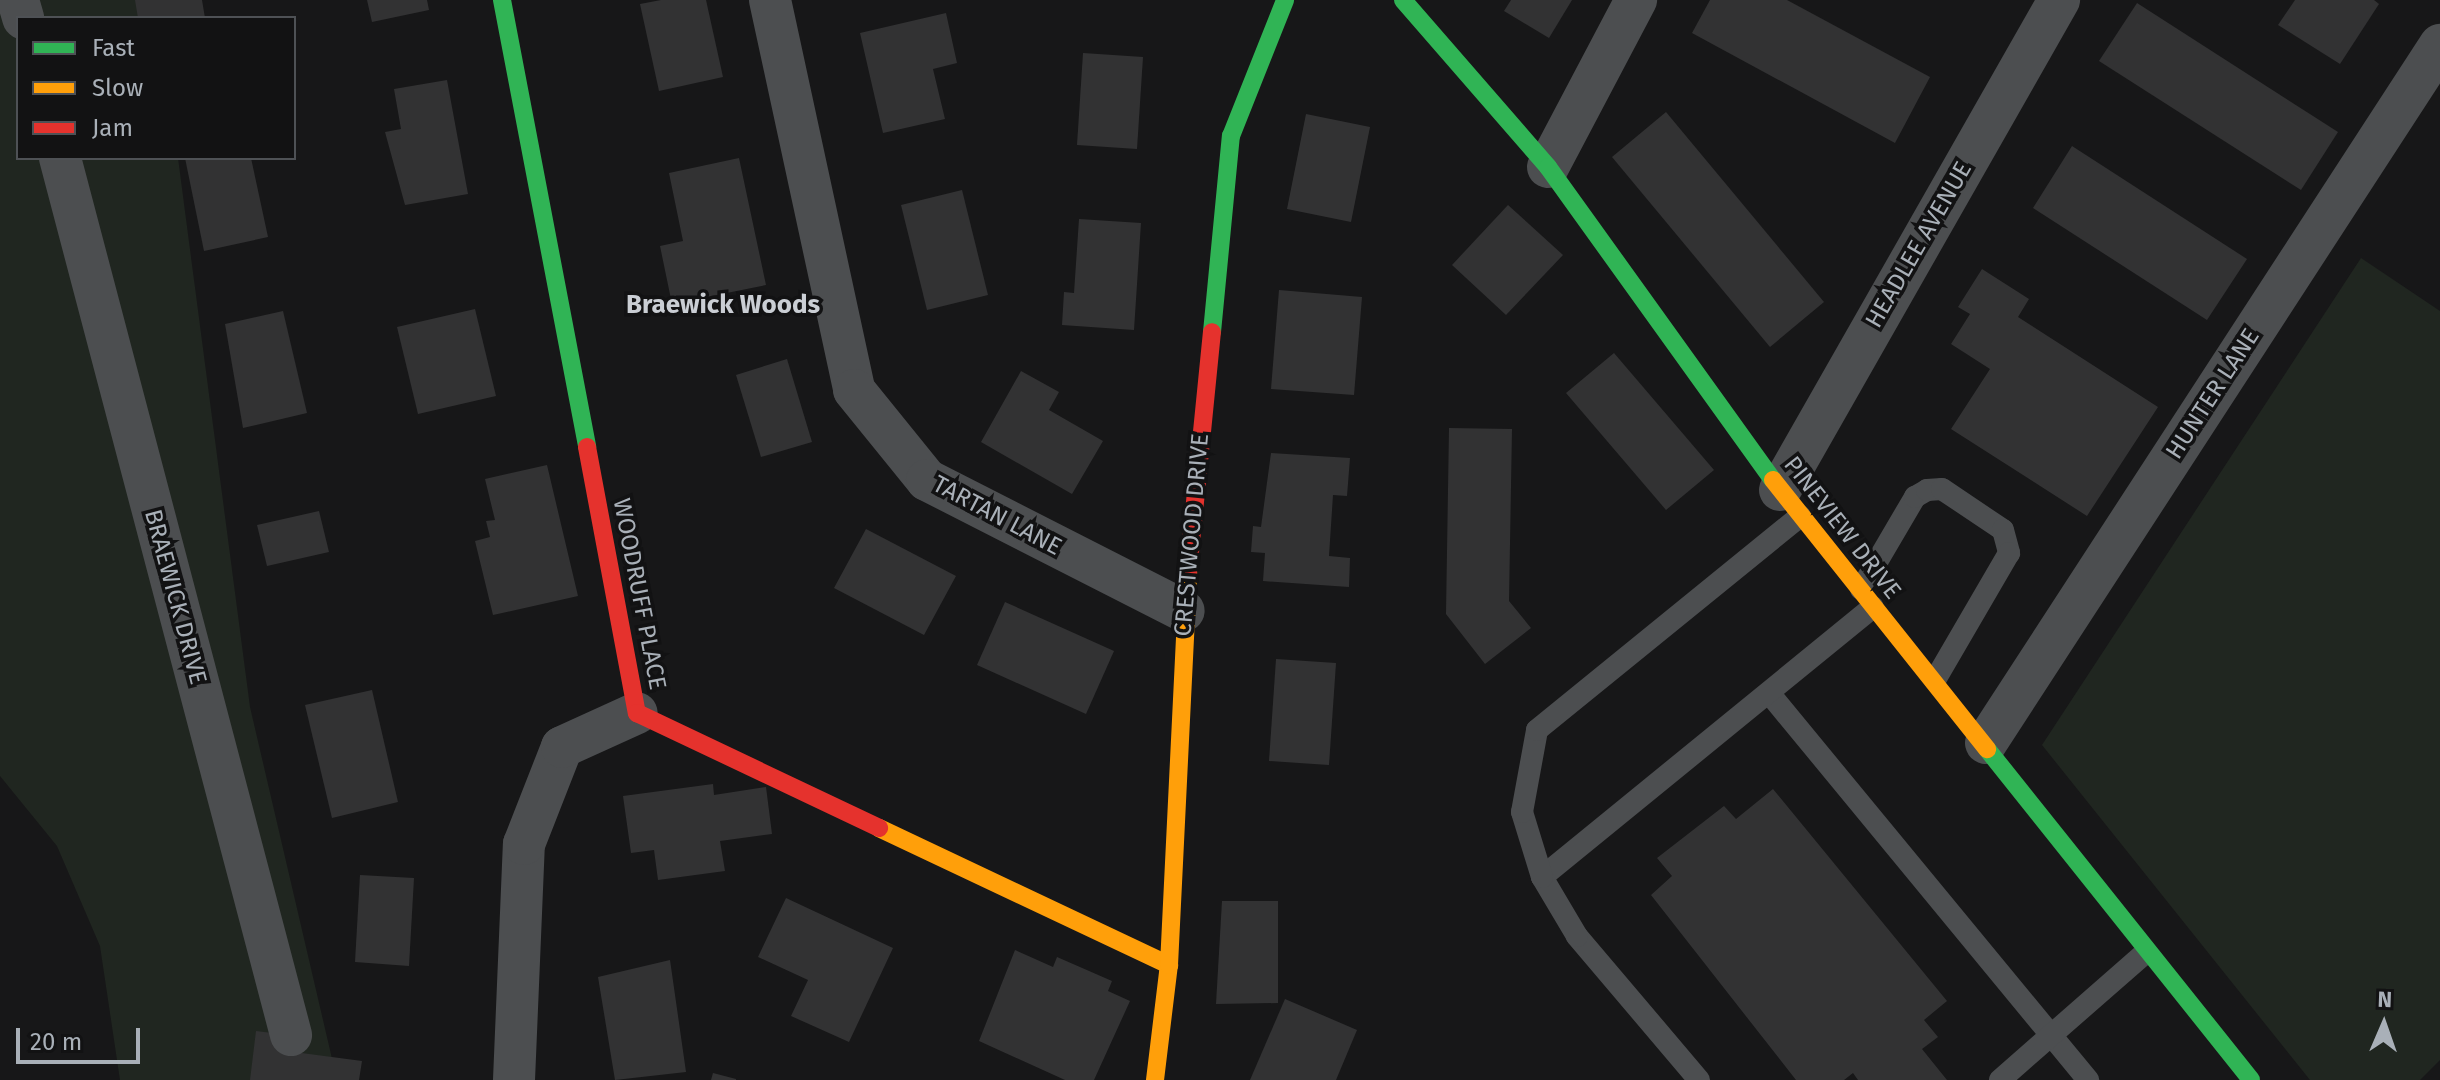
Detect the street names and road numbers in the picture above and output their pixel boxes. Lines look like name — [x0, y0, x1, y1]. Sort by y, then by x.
street label: HEADLEE AVENUE — [1860, 157, 1978, 333]
street label: HUNTER LANE — [2160, 323, 2266, 465]
street label: CRESTWOOD DRIVE — [1169, 432, 1215, 638]
street label: PINEVIEW DRIVE — [1777, 451, 1907, 605]
street label: TARTAN LANE — [928, 470, 1066, 562]
street label: WOODRUFF PLACE — [606, 496, 672, 692]
street label: BRAEWICK DRIVE — [138, 506, 212, 688]

